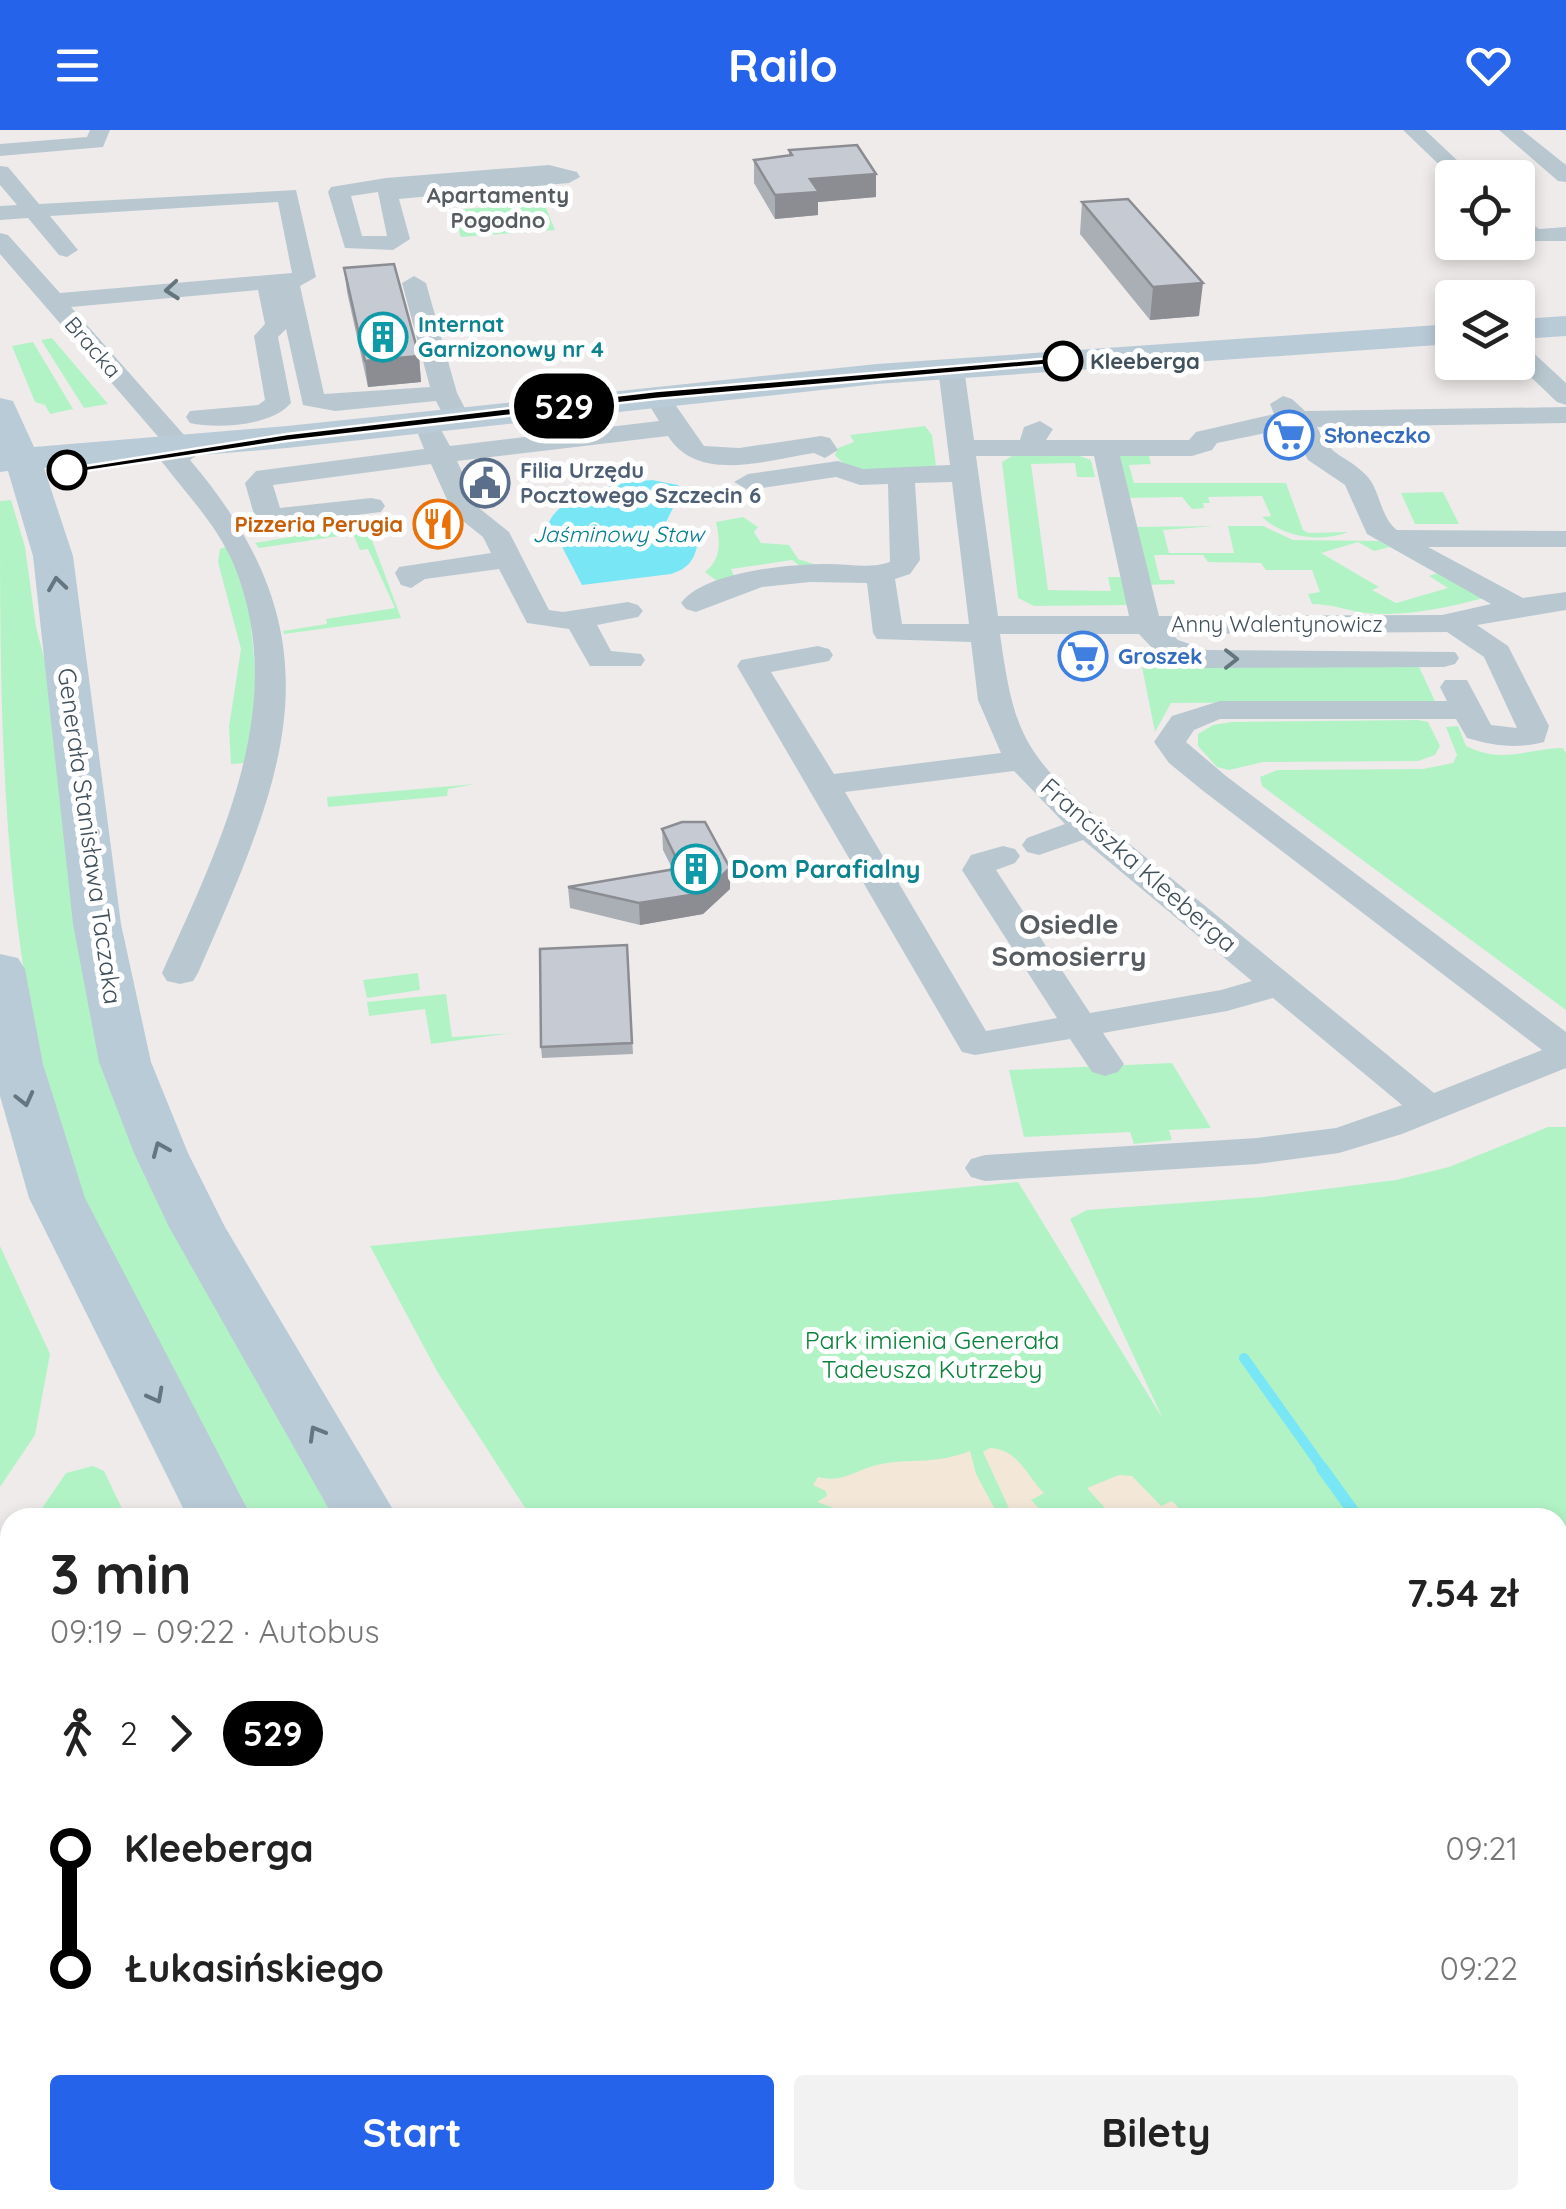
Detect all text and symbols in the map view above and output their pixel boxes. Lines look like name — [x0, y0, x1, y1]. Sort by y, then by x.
text: Railo — [728, 37, 838, 93]
icon: menu — [50, 38, 105, 93]
icon: heart — [1461, 38, 1516, 93]
map controls — [1435, 160, 1535, 380]
button: locate — [1435, 160, 1535, 260]
district label: Apartamenty Pogodno — [427, 181, 569, 234]
one-way arrow — [163, 279, 179, 301]
button: layers — [1435, 280, 1535, 380]
place label: Internat Garnizonowy nr 4 — [418, 310, 604, 363]
street label: Bracka — [59, 311, 127, 383]
building icon: Internat Garnizonowy nr 4 — [357, 311, 409, 363]
marker: Kleeberga — [1044, 342, 1082, 380]
place label: Kleeberga — [1090, 347, 1200, 375]
line badge: 529 — [506, 374, 622, 438]
text: 529 — [534, 384, 594, 428]
supermarket icon: Słoneczko — [1263, 409, 1315, 461]
place label: Słoneczko — [1324, 421, 1431, 449]
unlabelled marker — [48, 451, 86, 489]
place label: Filia Urzędu Pocztowego Szczecin 6 — [520, 456, 761, 509]
public building icon: Filia Urzędu Pocztowego Szczecin 6 — [459, 457, 511, 509]
restaurant icon: Pizzeria Perugia — [412, 498, 464, 550]
place label: Pizzeria Perugia — [234, 510, 403, 538]
water label: Jaśminowy Staw — [532, 520, 706, 548]
one-way arrow — [47, 576, 68, 593]
street label: Anny Walentynowicz — [1171, 610, 1383, 638]
supermarket icon: Groszek — [1057, 630, 1109, 682]
place label: Groszek — [1118, 642, 1203, 670]
one-way arrow — [1224, 648, 1239, 670]
street label: Generała Stanisława Taczaka — [52, 666, 129, 1006]
street label: Franciszka Kleeberga — [1035, 771, 1244, 958]
building icon: Dom Parafialny — [670, 843, 722, 895]
place label: Dom Parafialny — [731, 853, 920, 884]
district label: Osiedle Somosierry — [992, 906, 1146, 973]
one-way arrow — [14, 1090, 35, 1107]
one-way arrow — [152, 1141, 172, 1159]
park label: Park imienia Generała Tadeusza Kutrzeby — [805, 1324, 1059, 1384]
one-way arrow — [144, 1385, 163, 1403]
one-way arrow — [309, 1426, 328, 1444]
text: 3 min — [50, 1539, 191, 1608]
text: 7.54 zł — [1407, 1569, 1518, 1617]
text: 09:19 – 09:22 · Autobus — [50, 1611, 380, 1651]
icon: walk — [50, 1706, 105, 1761]
icon: forward — [153, 1706, 208, 1761]
text: 529 — [243, 1711, 303, 1755]
text: 2 — [120, 1713, 138, 1753]
text: Kleeberga — [124, 1824, 314, 1872]
text: 09:21 — [1446, 1828, 1518, 1868]
text: Łukasińskiego — [124, 1944, 384, 1992]
text: 09:22 — [1440, 1948, 1518, 1988]
button: Start — [50, 2075, 774, 2190]
button: Bilety — [794, 2075, 1518, 2190]

